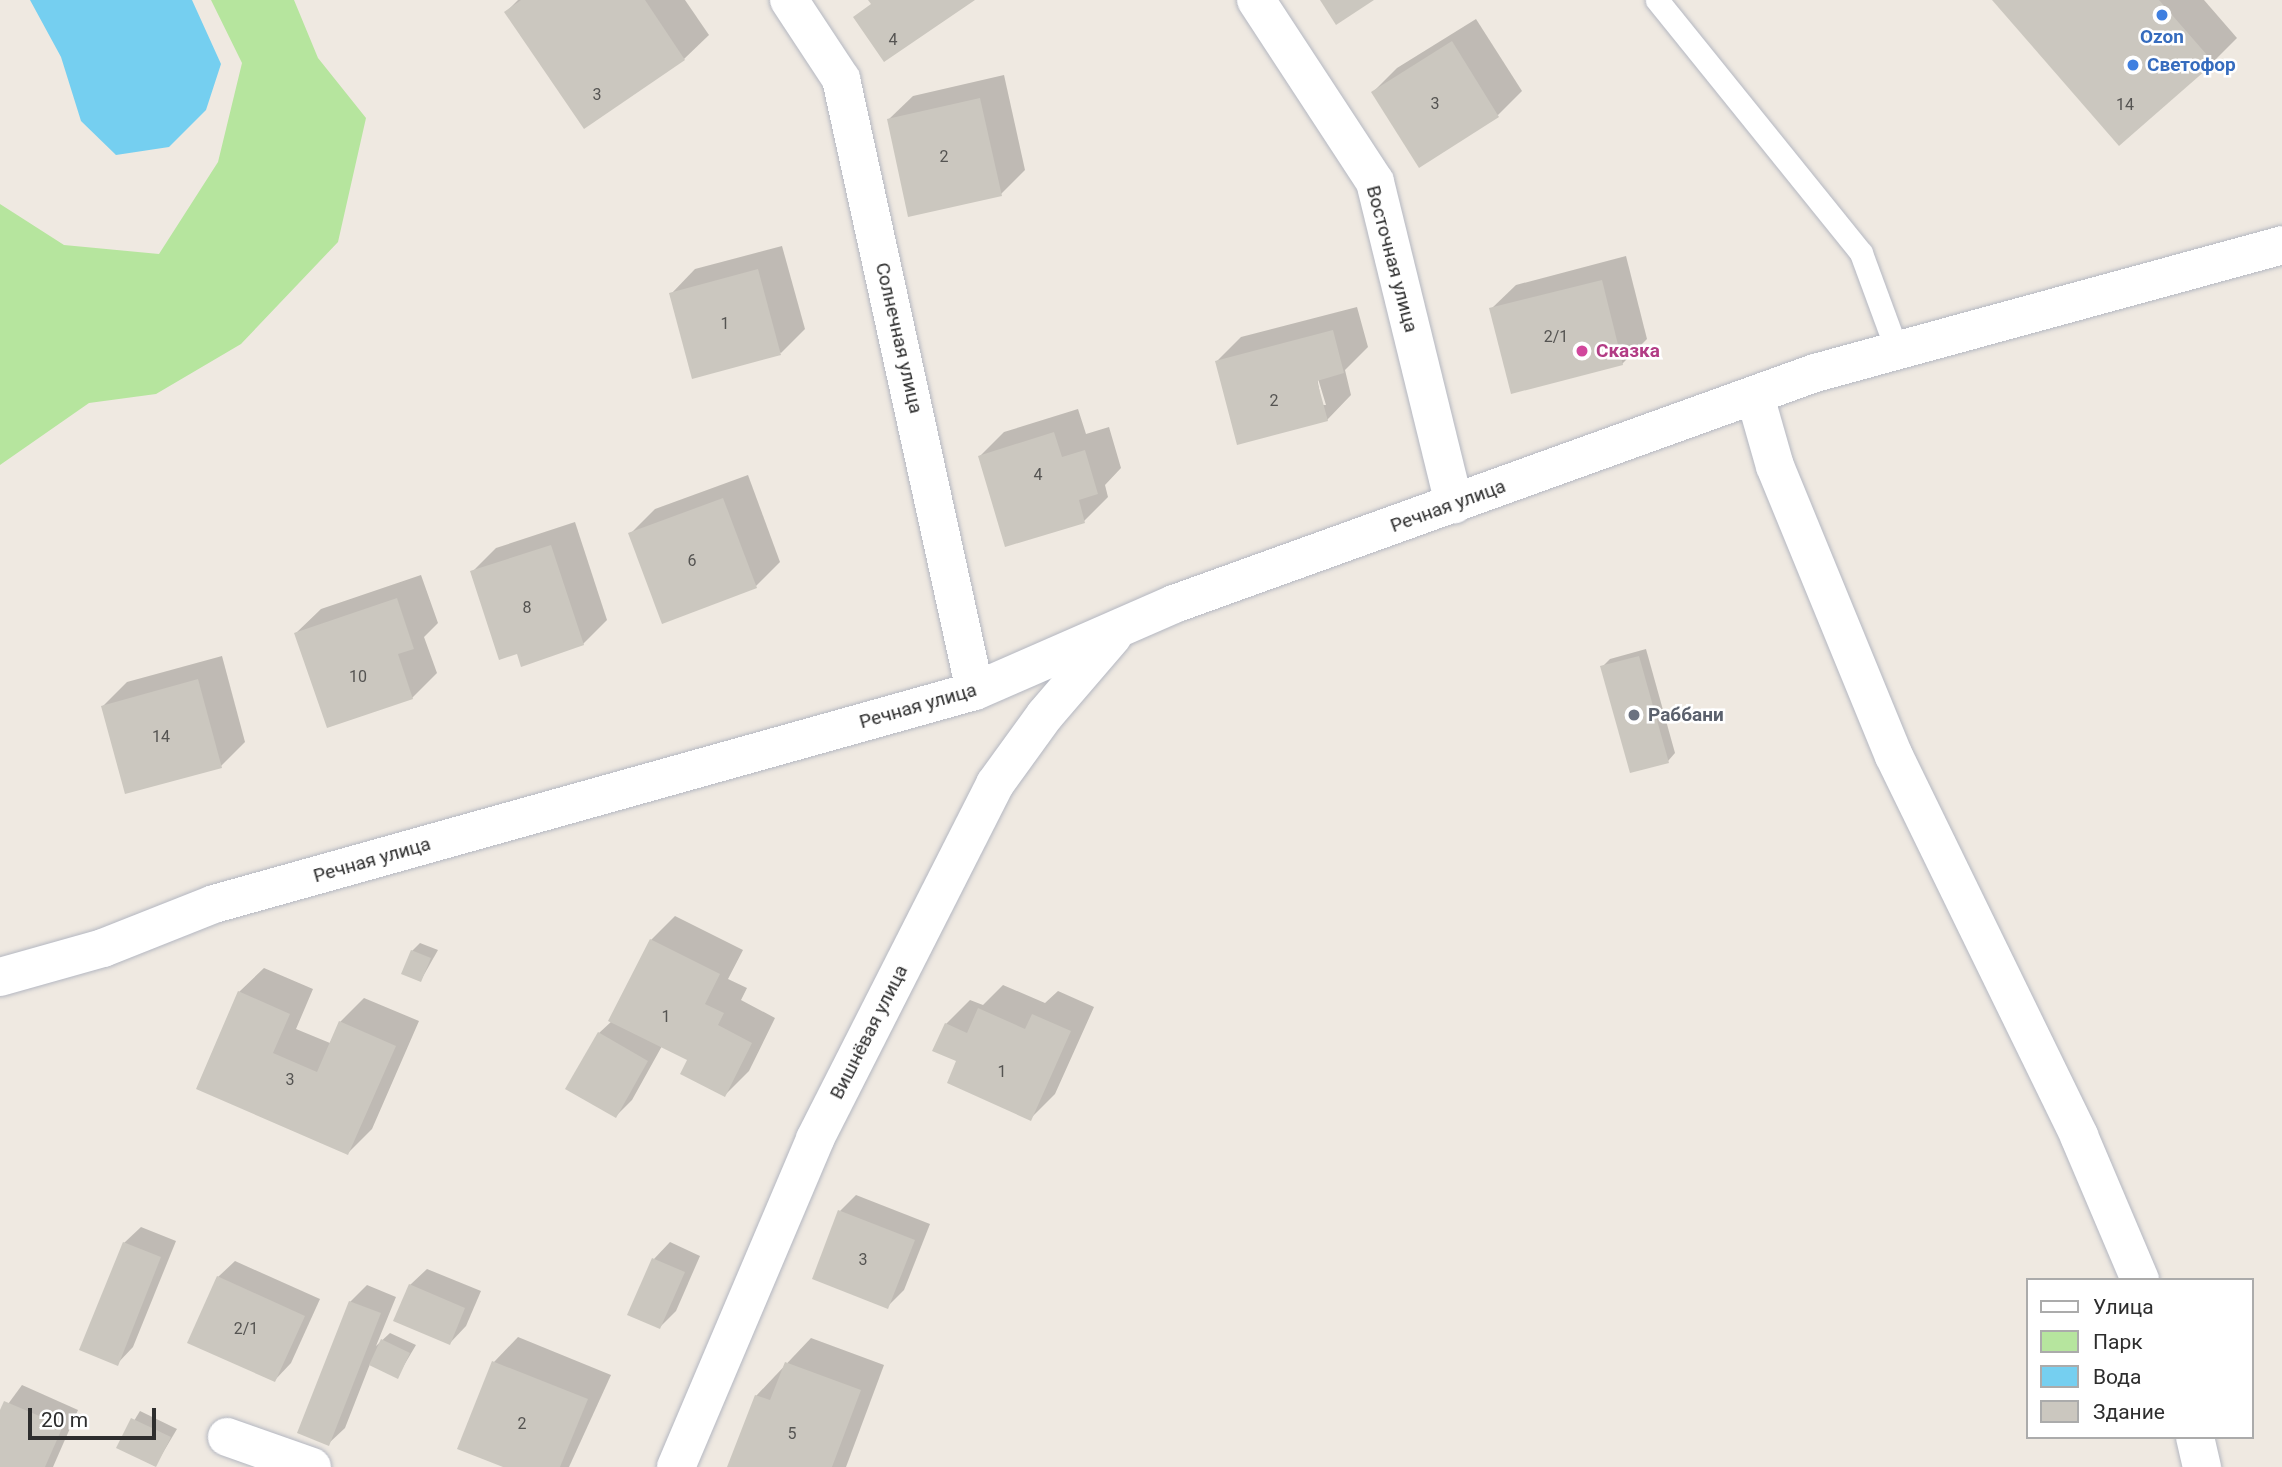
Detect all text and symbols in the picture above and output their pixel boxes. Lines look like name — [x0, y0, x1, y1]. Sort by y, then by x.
marker: Ozon — [2154, 7, 2170, 23]
place label: Ozon — [2140, 26, 2184, 48]
house number: 4 — [889, 30, 897, 50]
place label: Светофор — [2147, 54, 2236, 76]
marker: Светофор — [2125, 57, 2141, 73]
house number: 3 — [593, 85, 601, 105]
house number: 3 — [1431, 94, 1439, 114]
house number: 14 — [2116, 95, 2134, 115]
house number: 2 — [940, 147, 948, 167]
street label: Восточная улица — [1361, 183, 1423, 335]
street label: Солнечная улица — [871, 260, 927, 416]
house number: 1 — [721, 314, 729, 334]
house number: 2/1 — [1544, 327, 1568, 347]
place label: Сказка — [1596, 340, 1660, 362]
marker: Сказка — [1574, 343, 1590, 359]
house number: 2 — [1270, 391, 1278, 411]
house number: 4 — [1034, 465, 1042, 485]
street label: Речная улица — [1387, 475, 1509, 537]
house number: 6 — [688, 551, 696, 571]
house number: 8 — [523, 598, 531, 618]
house number: 10 — [349, 667, 367, 687]
street label: Речная улица — [857, 678, 979, 734]
place label: Раббани — [1648, 704, 1724, 726]
marker: Раббани — [1626, 707, 1642, 723]
house number: 14 — [152, 727, 170, 747]
street label: Речная улица — [311, 832, 433, 888]
street label: Вишнёвая улица — [825, 961, 913, 1103]
house number: 1 — [662, 1007, 670, 1027]
house number: 1 — [998, 1062, 1006, 1082]
house number: 3 — [286, 1070, 294, 1090]
house number: 3 — [859, 1250, 867, 1270]
legend — [2026, 1278, 2254, 1439]
text: Улица — [2093, 1295, 2154, 1319]
house number: 2/1 — [234, 1319, 258, 1339]
text: Парк — [2093, 1330, 2143, 1354]
text: Вода — [2093, 1365, 2141, 1389]
scale bar — [32, 1394, 159, 1438]
text: Здание — [2093, 1400, 2165, 1424]
text: 20 m — [41, 1408, 88, 1432]
house number: 2 — [518, 1414, 526, 1434]
house number: 5 — [788, 1424, 796, 1444]

